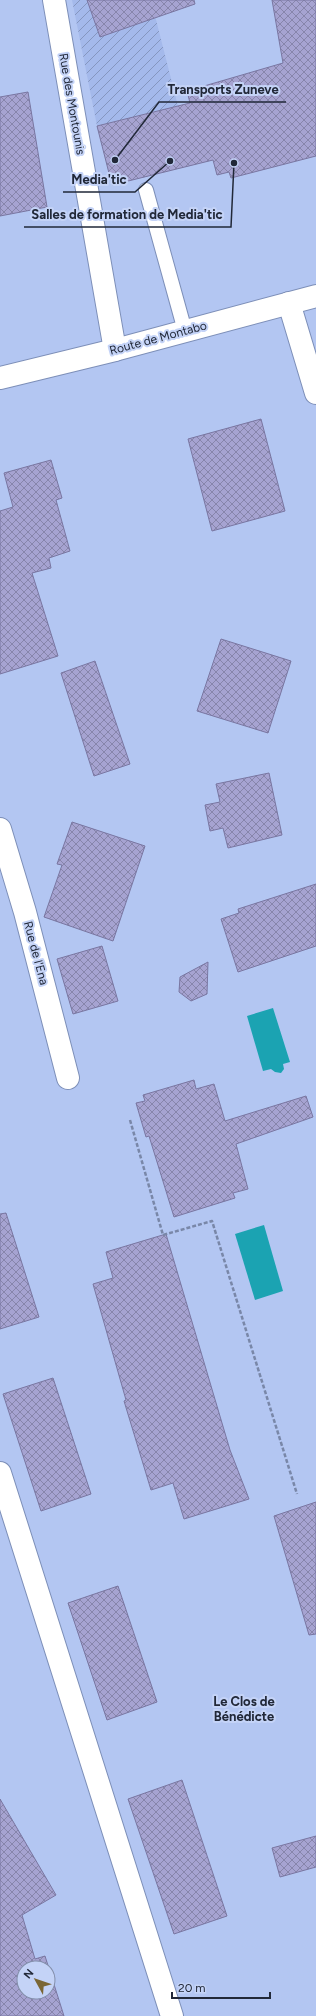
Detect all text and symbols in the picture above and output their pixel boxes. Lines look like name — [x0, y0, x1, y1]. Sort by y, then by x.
street label: Rue des Montounis — [56, 52, 88, 156]
callout: Transports Zuneve — [159, 77, 286, 102]
text: Transports Zuneve — [167, 82, 279, 97]
callout: Media'tic — [63, 167, 135, 192]
text: Media'tic — [71, 172, 127, 187]
callout: Salles de formation de Media'tic — [24, 202, 231, 227]
text: Salles de formation de Media'tic — [31, 207, 223, 222]
street label: Route de Montabo — [108, 318, 208, 358]
street label: Rue de l'Ena — [21, 920, 51, 986]
district label: Le Clos de Bénédicte — [213, 1694, 275, 1724]
north arrow — [16, 1960, 56, 2000]
text: N — [21, 1966, 36, 1981]
scale bar — [172, 1974, 270, 2000]
text: 20 m — [178, 1981, 206, 1995]

